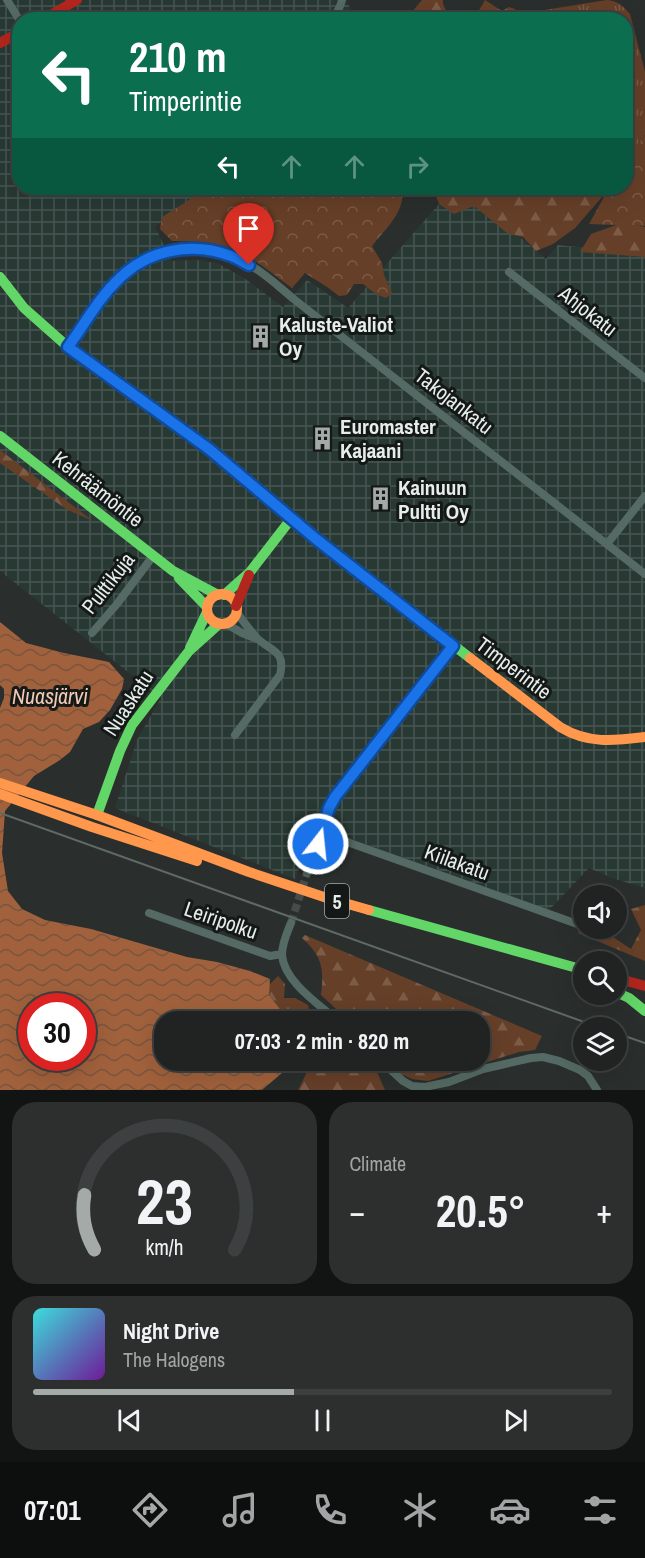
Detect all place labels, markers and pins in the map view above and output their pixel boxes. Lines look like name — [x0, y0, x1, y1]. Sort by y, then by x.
pin — [223, 203, 274, 265]
place label: Kaluste-Valiot Oy — [279, 310, 393, 363]
building icon: Kaluste-Valiot Oy — [248, 323, 274, 349]
place label: Euromaster Kajaani — [340, 412, 436, 465]
building icon: Euromaster Kajaani — [309, 425, 335, 451]
place label: Kainuun Pultti Oy — [398, 473, 469, 526]
building icon: Kainuun Pultti Oy — [367, 486, 393, 512]

